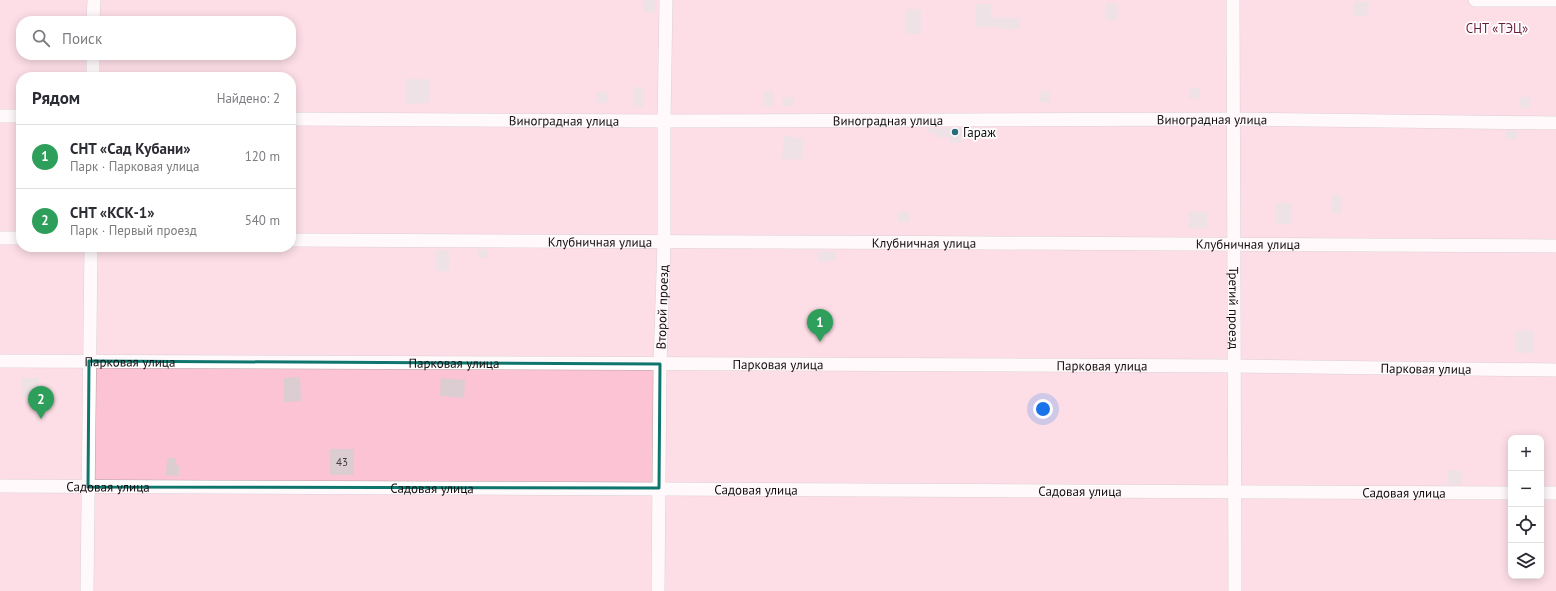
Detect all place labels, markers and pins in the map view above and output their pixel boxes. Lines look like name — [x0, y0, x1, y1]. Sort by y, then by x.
place label: Гараж — [963, 124, 996, 141]
marker: Гараж — [950, 127, 960, 137]
pin: 1 — [807, 309, 833, 342]
pin: 2 — [28, 386, 54, 419]

